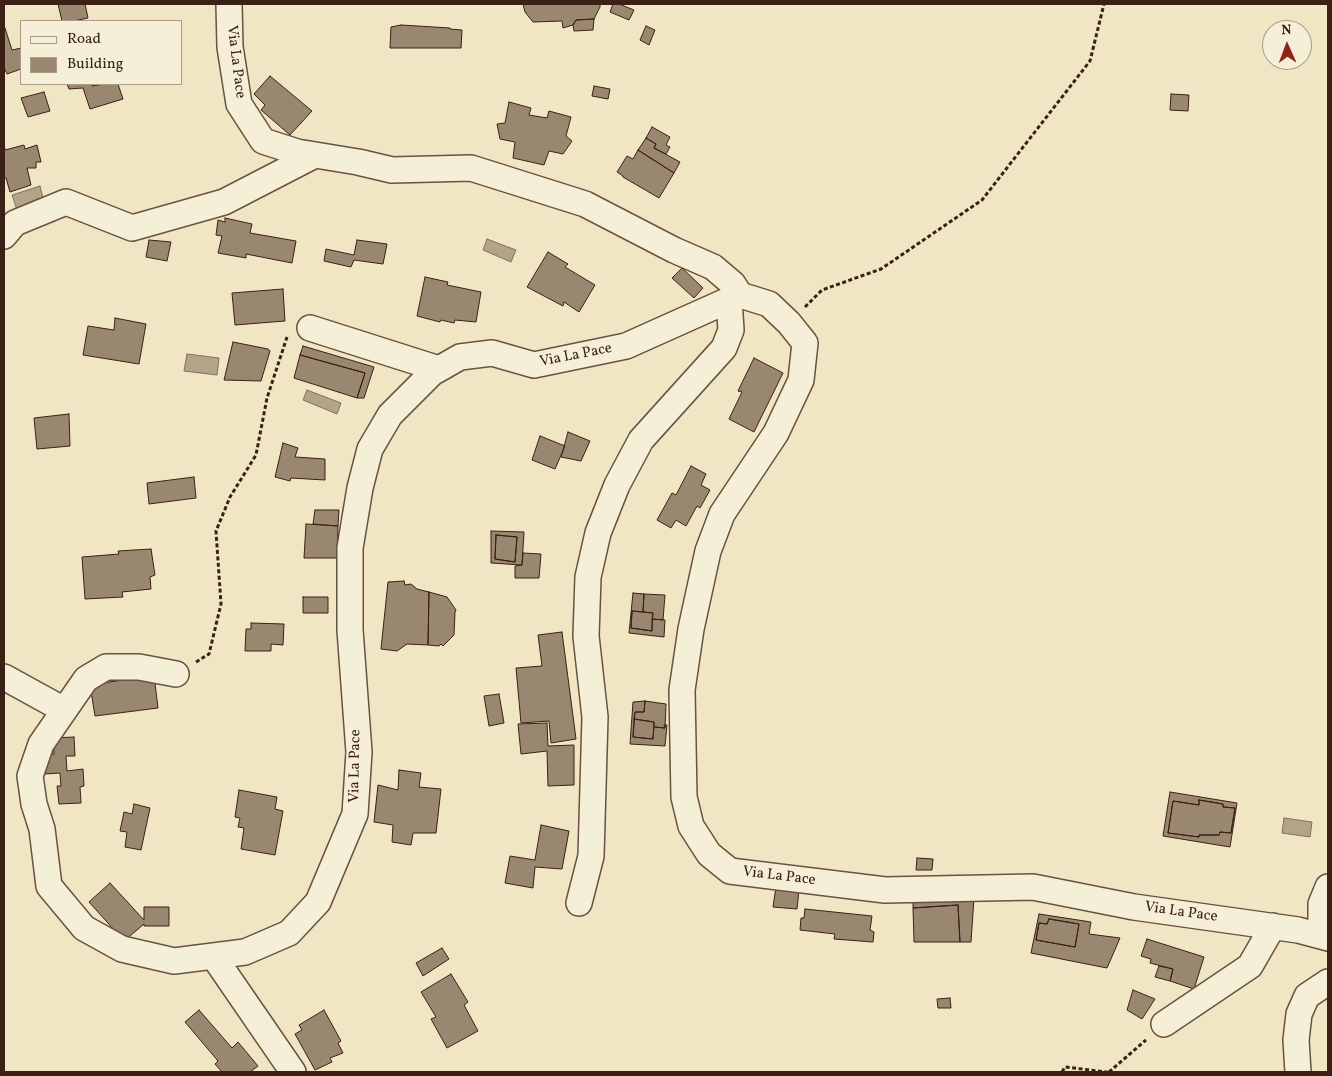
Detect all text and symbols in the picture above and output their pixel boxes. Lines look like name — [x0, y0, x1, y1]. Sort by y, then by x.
legend — [20, 20, 182, 85]
north arrow — [1262, 20, 1312, 70]
text: N — [1281, 21, 1292, 40]
street label: Via La Pace — [222, 24, 248, 100]
text: Road — [67, 29, 101, 50]
text: Building — [67, 54, 123, 75]
street label: Via La Pace — [538, 340, 614, 372]
street label: Via La Pace — [346, 729, 366, 803]
street label: Via La Pace — [741, 864, 817, 890]
street label: Via La Pace — [1143, 899, 1219, 927]

